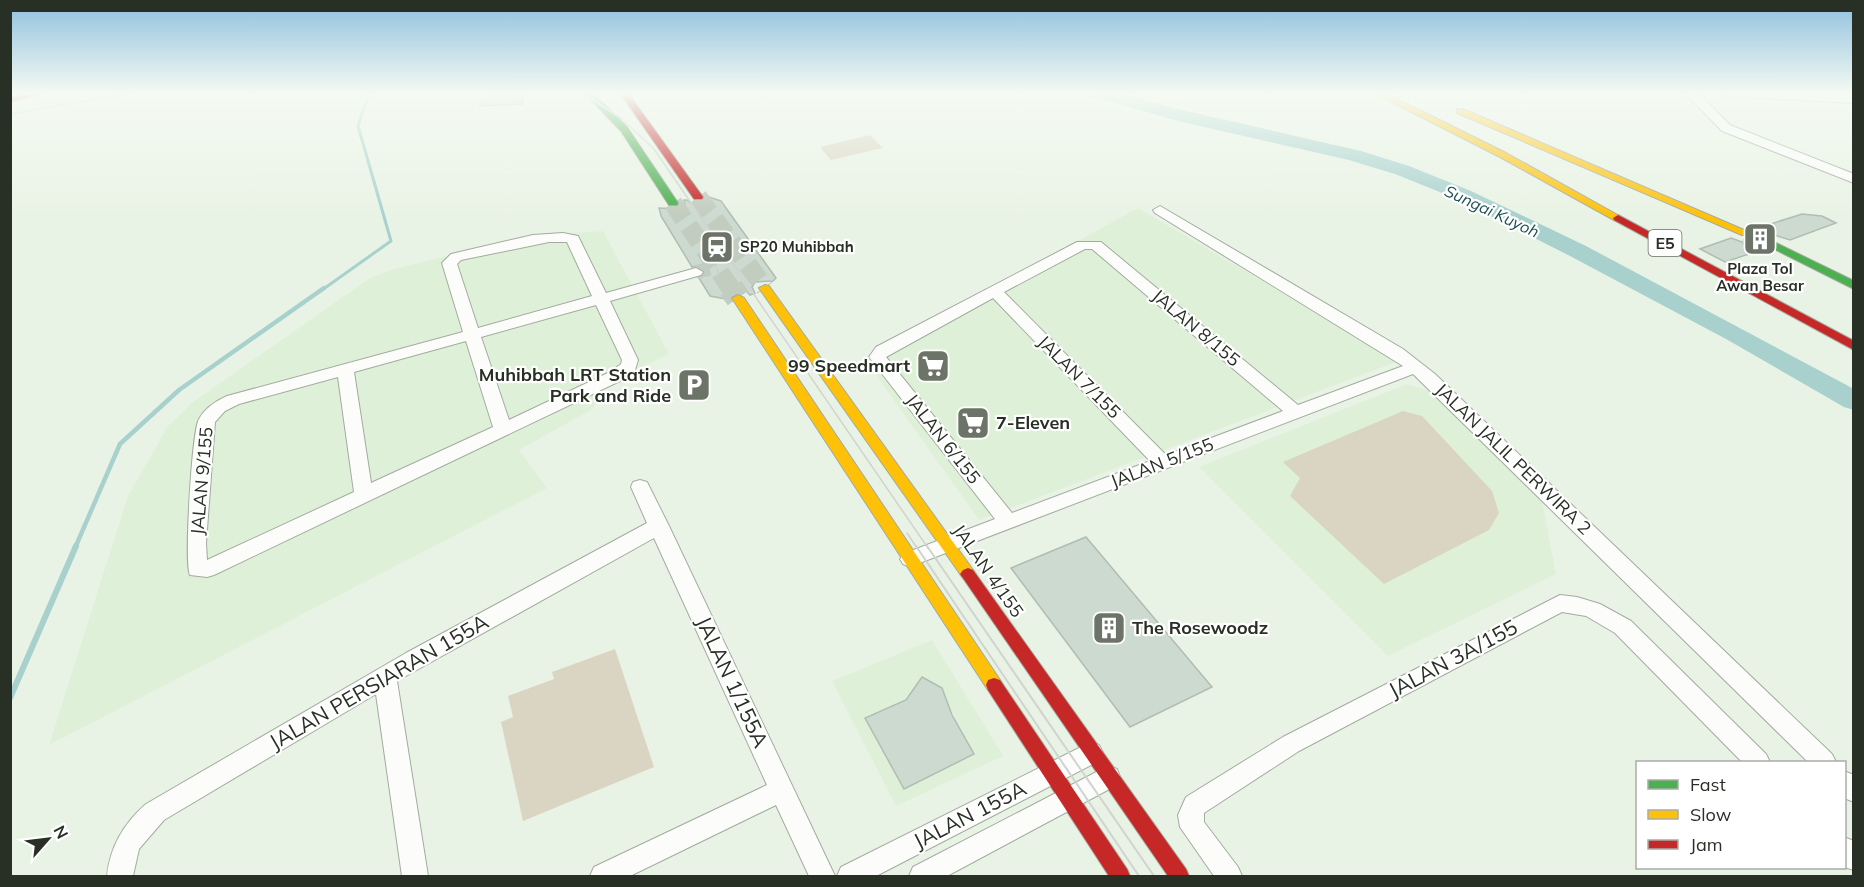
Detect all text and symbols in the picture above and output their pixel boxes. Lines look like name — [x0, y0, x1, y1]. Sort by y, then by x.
water label: Sungai Kuyoh — [1442, 180, 1542, 242]
building icon: Plaza Tol Awan Besar — [1742, 221, 1778, 257]
station icon: SP20 Muhibbah — [699, 229, 735, 265]
road number: E5 — [1648, 230, 1682, 256]
place label: SP20 Muhibbah — [740, 237, 854, 256]
place label: Plaza Tol Awan Besar — [1716, 259, 1804, 295]
street label: JALAN 8/155 — [1147, 284, 1245, 371]
street label: JALAN 7/155 — [1033, 330, 1126, 423]
supermarket icon: 99 Speedmart — [915, 348, 951, 384]
place label: 99 Speedmart — [788, 354, 910, 377]
place label: Muhibbah LRT Station Park and Ride — [479, 363, 671, 407]
parking icon: Muhibbah LRT Station Park and Ride — [676, 367, 712, 403]
street label: JALAN JALIL PERWIRA 2 — [1430, 378, 1596, 539]
street label: JALAN 6/155 — [901, 389, 986, 489]
supermarket icon: 7-Eleven — [955, 405, 991, 441]
place label: 7-Eleven — [996, 411, 1070, 434]
street label: JALAN 9/155 — [185, 426, 218, 536]
street label: JALAN 5/155 — [1107, 432, 1217, 493]
street label: JALAN 4/155 — [948, 520, 1029, 622]
street label: JALAN PERSIARAN 155A — [264, 607, 493, 755]
building icon: The Rosewoodz — [1091, 610, 1127, 646]
street label: JALAN 1/155A — [691, 612, 775, 752]
street label: JALAN 3A/155 — [1384, 613, 1522, 703]
place label: The Rosewoodz — [1132, 616, 1268, 639]
legend — [1636, 761, 1846, 869]
text: Fast — [1690, 773, 1726, 796]
street label: JALAN 155A — [909, 774, 1031, 854]
text: Slow — [1690, 803, 1732, 826]
north arrow — [18, 809, 78, 869]
text: N — [50, 822, 73, 842]
text: Jam — [1690, 833, 1723, 856]

